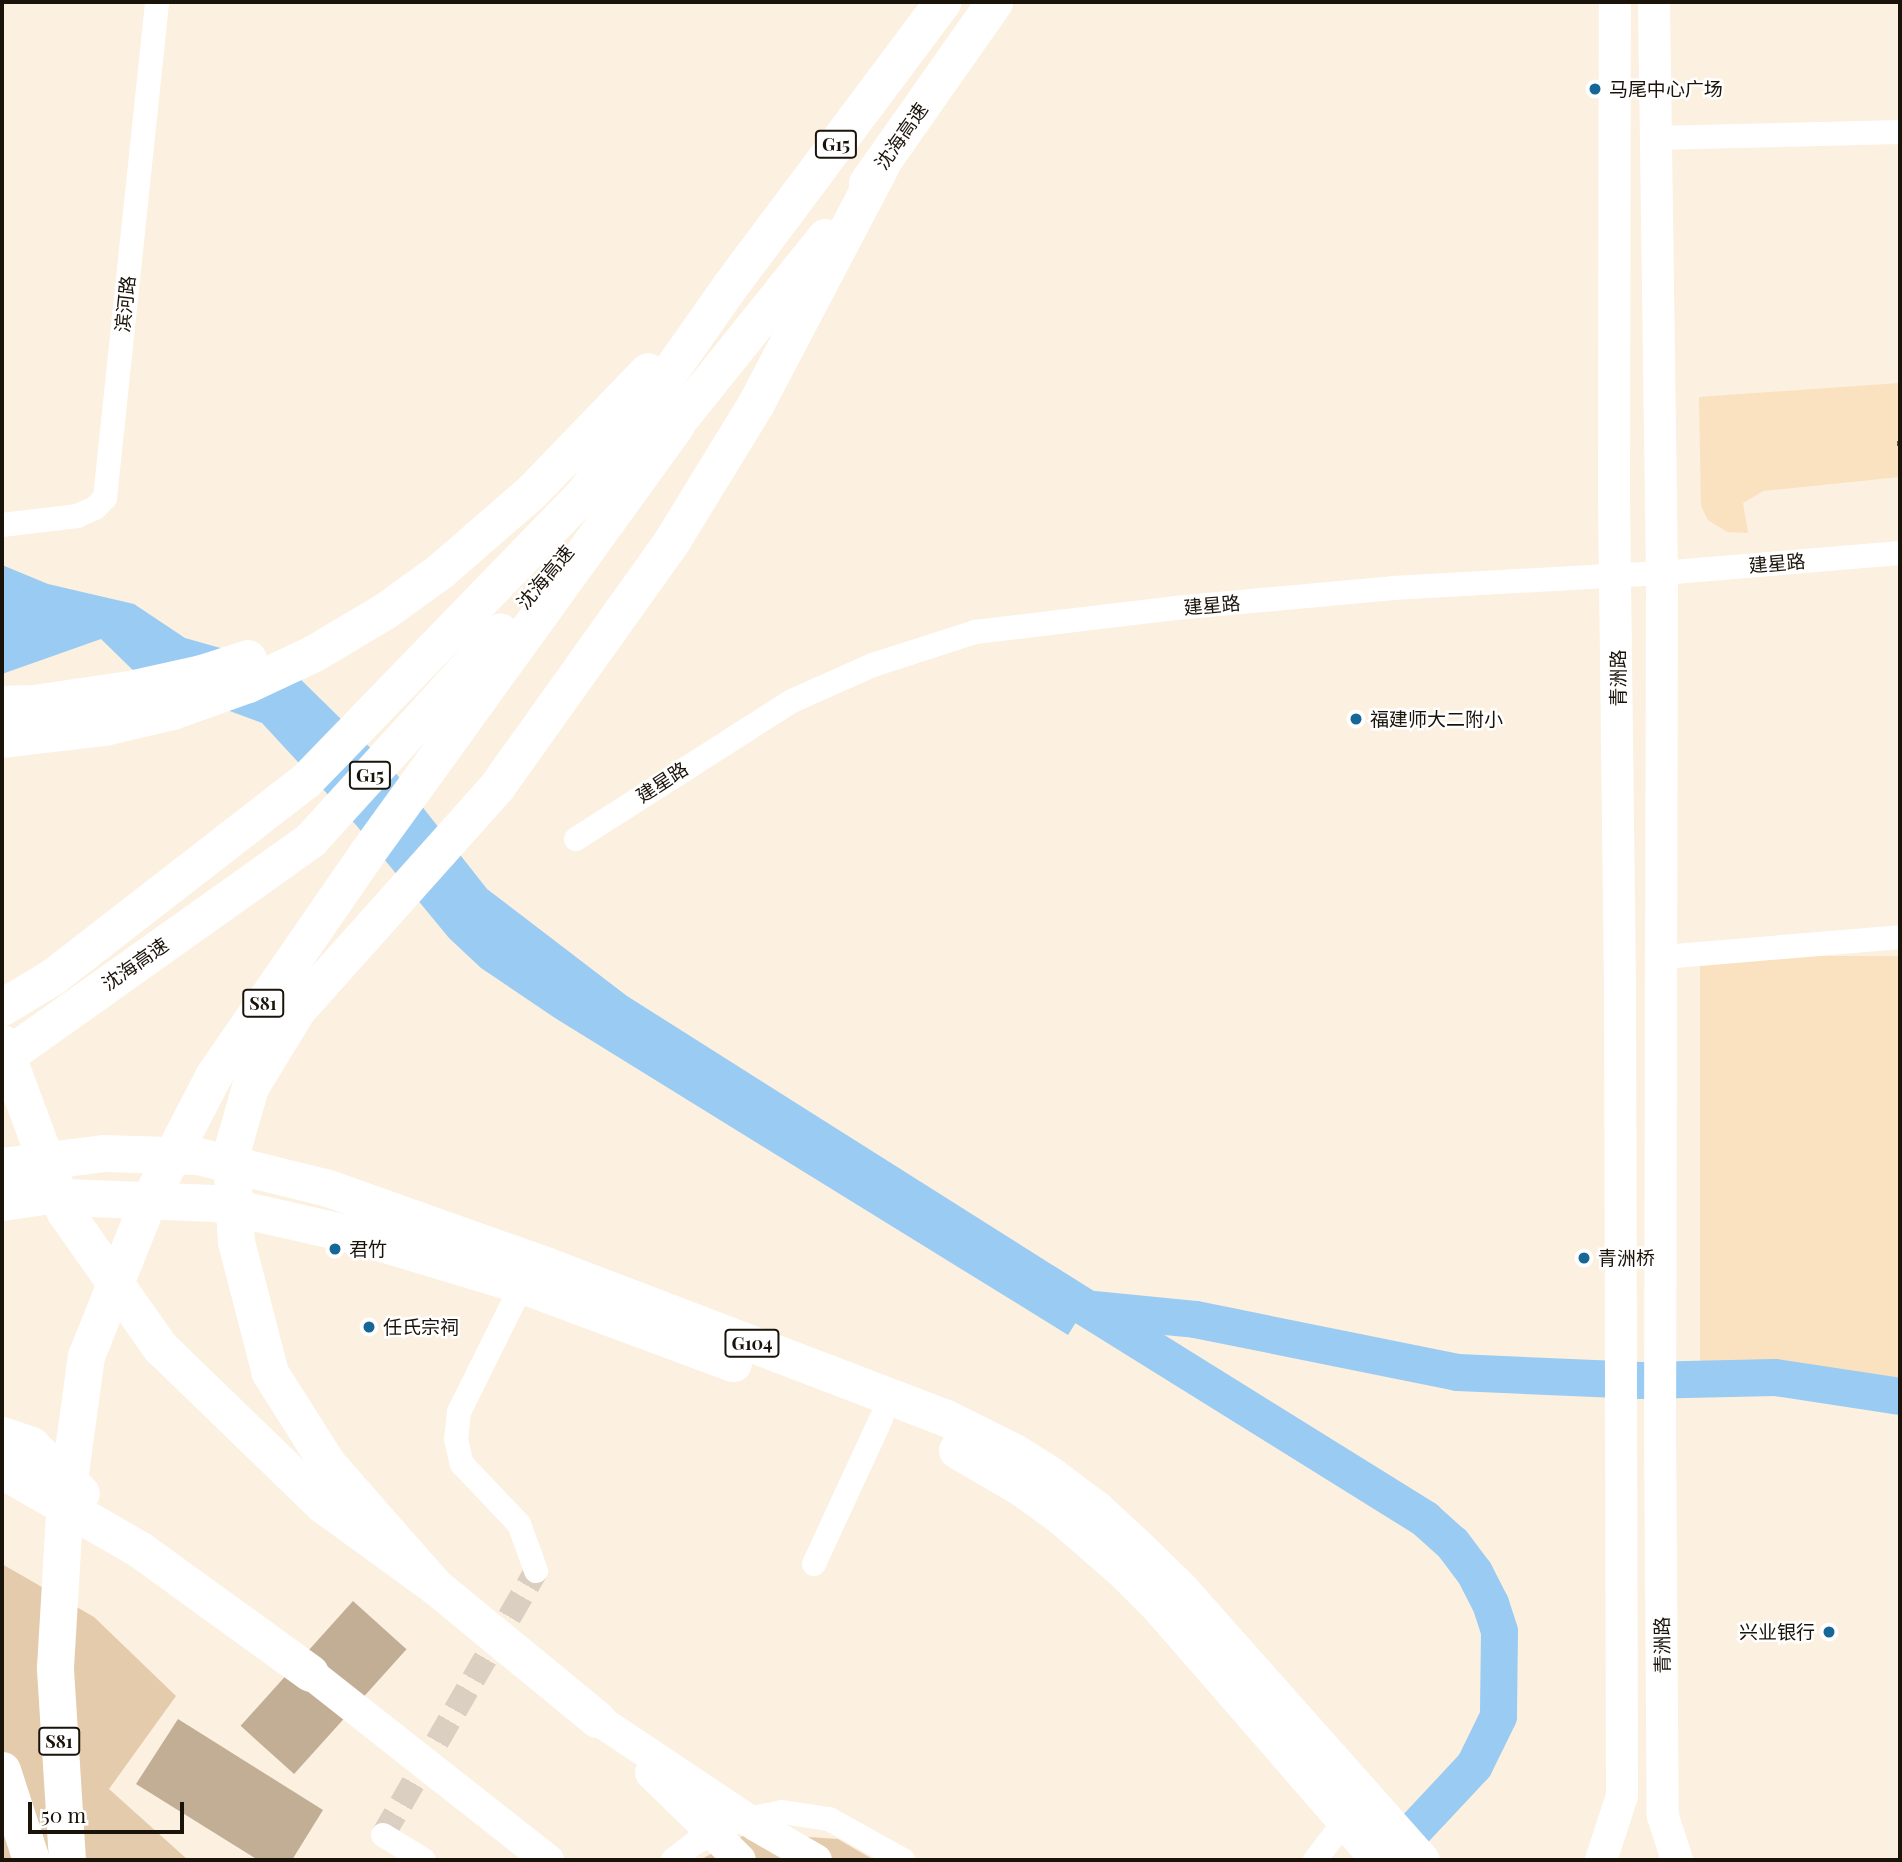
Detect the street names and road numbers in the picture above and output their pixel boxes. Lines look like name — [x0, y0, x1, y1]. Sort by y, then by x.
street label: 沈海高速 — [870, 98, 932, 174]
road number: G15 — [813, 130, 859, 159]
street label: 滨河路 — [111, 274, 139, 334]
street label: 沈海高速 — [512, 541, 578, 613]
street label: 建星路 — [1748, 549, 1806, 577]
street label: 建星路 — [1183, 591, 1241, 619]
street label: 青洲路 — [1607, 650, 1629, 706]
street label: 建星路 — [632, 757, 692, 807]
road number: G15 — [347, 760, 393, 790]
street label: 沈海高速 — [97, 933, 173, 995]
road number: S81 — [242, 988, 284, 1018]
road number: G104 — [724, 1328, 780, 1358]
street label: 青洲路 — [1650, 1616, 1674, 1674]
road number: S81 — [38, 1726, 80, 1756]

